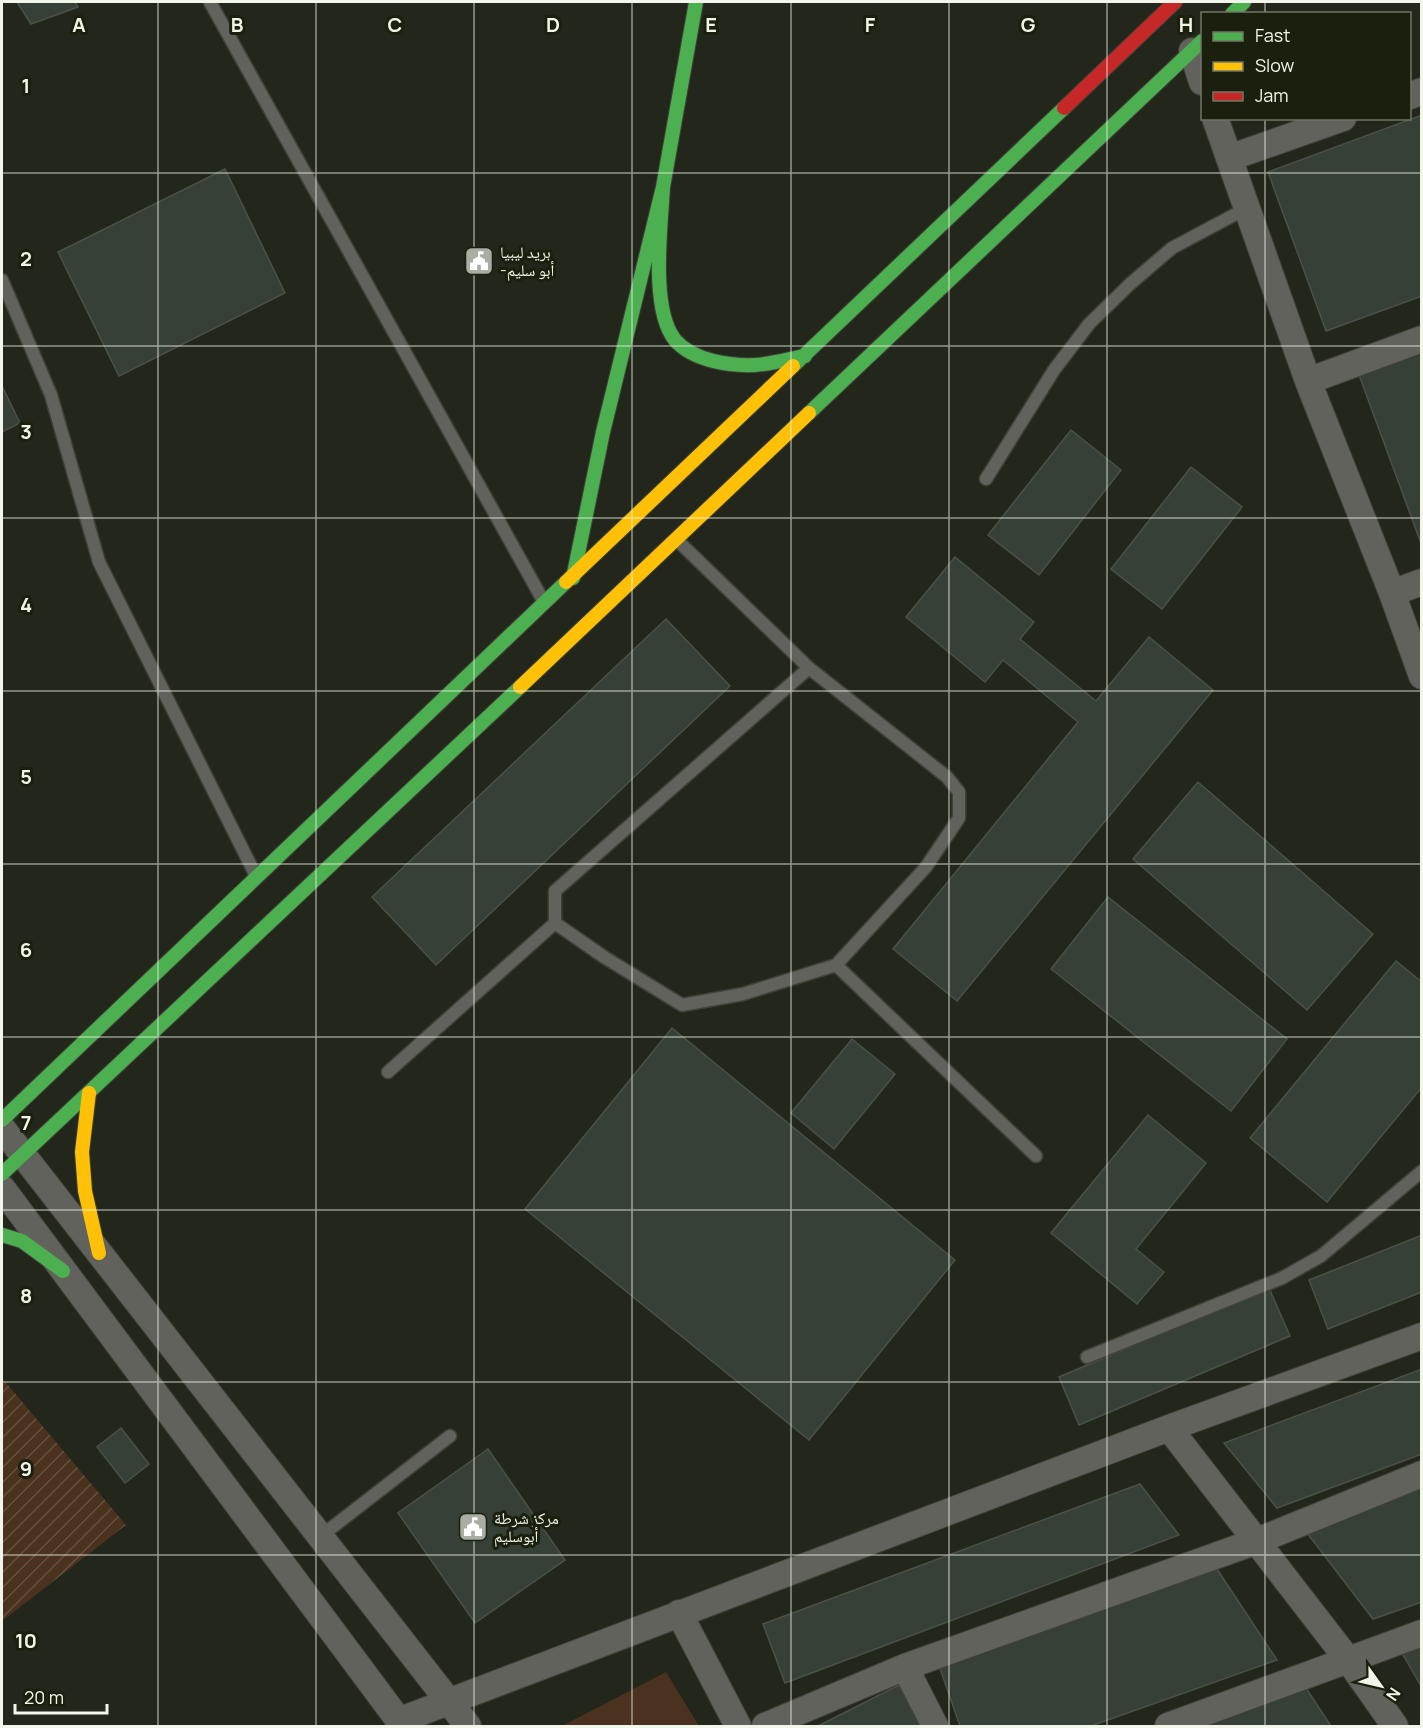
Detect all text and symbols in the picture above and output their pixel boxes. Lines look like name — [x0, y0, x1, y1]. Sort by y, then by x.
text: A — [72, 11, 86, 38]
text: B — [231, 11, 244, 38]
text: C — [388, 11, 402, 38]
text: D — [546, 11, 560, 38]
text: E — [705, 11, 717, 38]
text: F — [865, 11, 876, 38]
text: G — [1021, 11, 1036, 38]
text: H — [1179, 11, 1193, 38]
legend — [1201, 12, 1411, 120]
text: Fast — [1255, 23, 1290, 47]
text: Slow — [1255, 53, 1295, 77]
text: 1 — [22, 72, 30, 99]
text: Jam — [1255, 83, 1289, 107]
place label: بريد ليبيا -أبو سليم — [500, 241, 554, 281]
text: 2 — [20, 245, 32, 272]
public building icon: بريد ليبيا -أبو سليم — [463, 245, 495, 277]
text: 3 — [20, 418, 32, 445]
text: 4 — [20, 591, 32, 618]
text: 5 — [20, 763, 32, 790]
text: 6 — [20, 936, 32, 963]
text: 7 — [21, 1109, 31, 1136]
text: 8 — [20, 1282, 32, 1309]
text: 9 — [20, 1455, 32, 1482]
place label: مركز شرطة أبوسليم — [494, 1507, 559, 1547]
public building icon: مركز شرطة أبوسليم — [457, 1511, 489, 1543]
text: 10 — [15, 1627, 37, 1654]
north arrow — [1351, 1656, 1411, 1716]
scale bar — [15, 1677, 106, 1715]
text: N — [1381, 1683, 1406, 1705]
text: 20 m — [24, 1685, 64, 1709]

